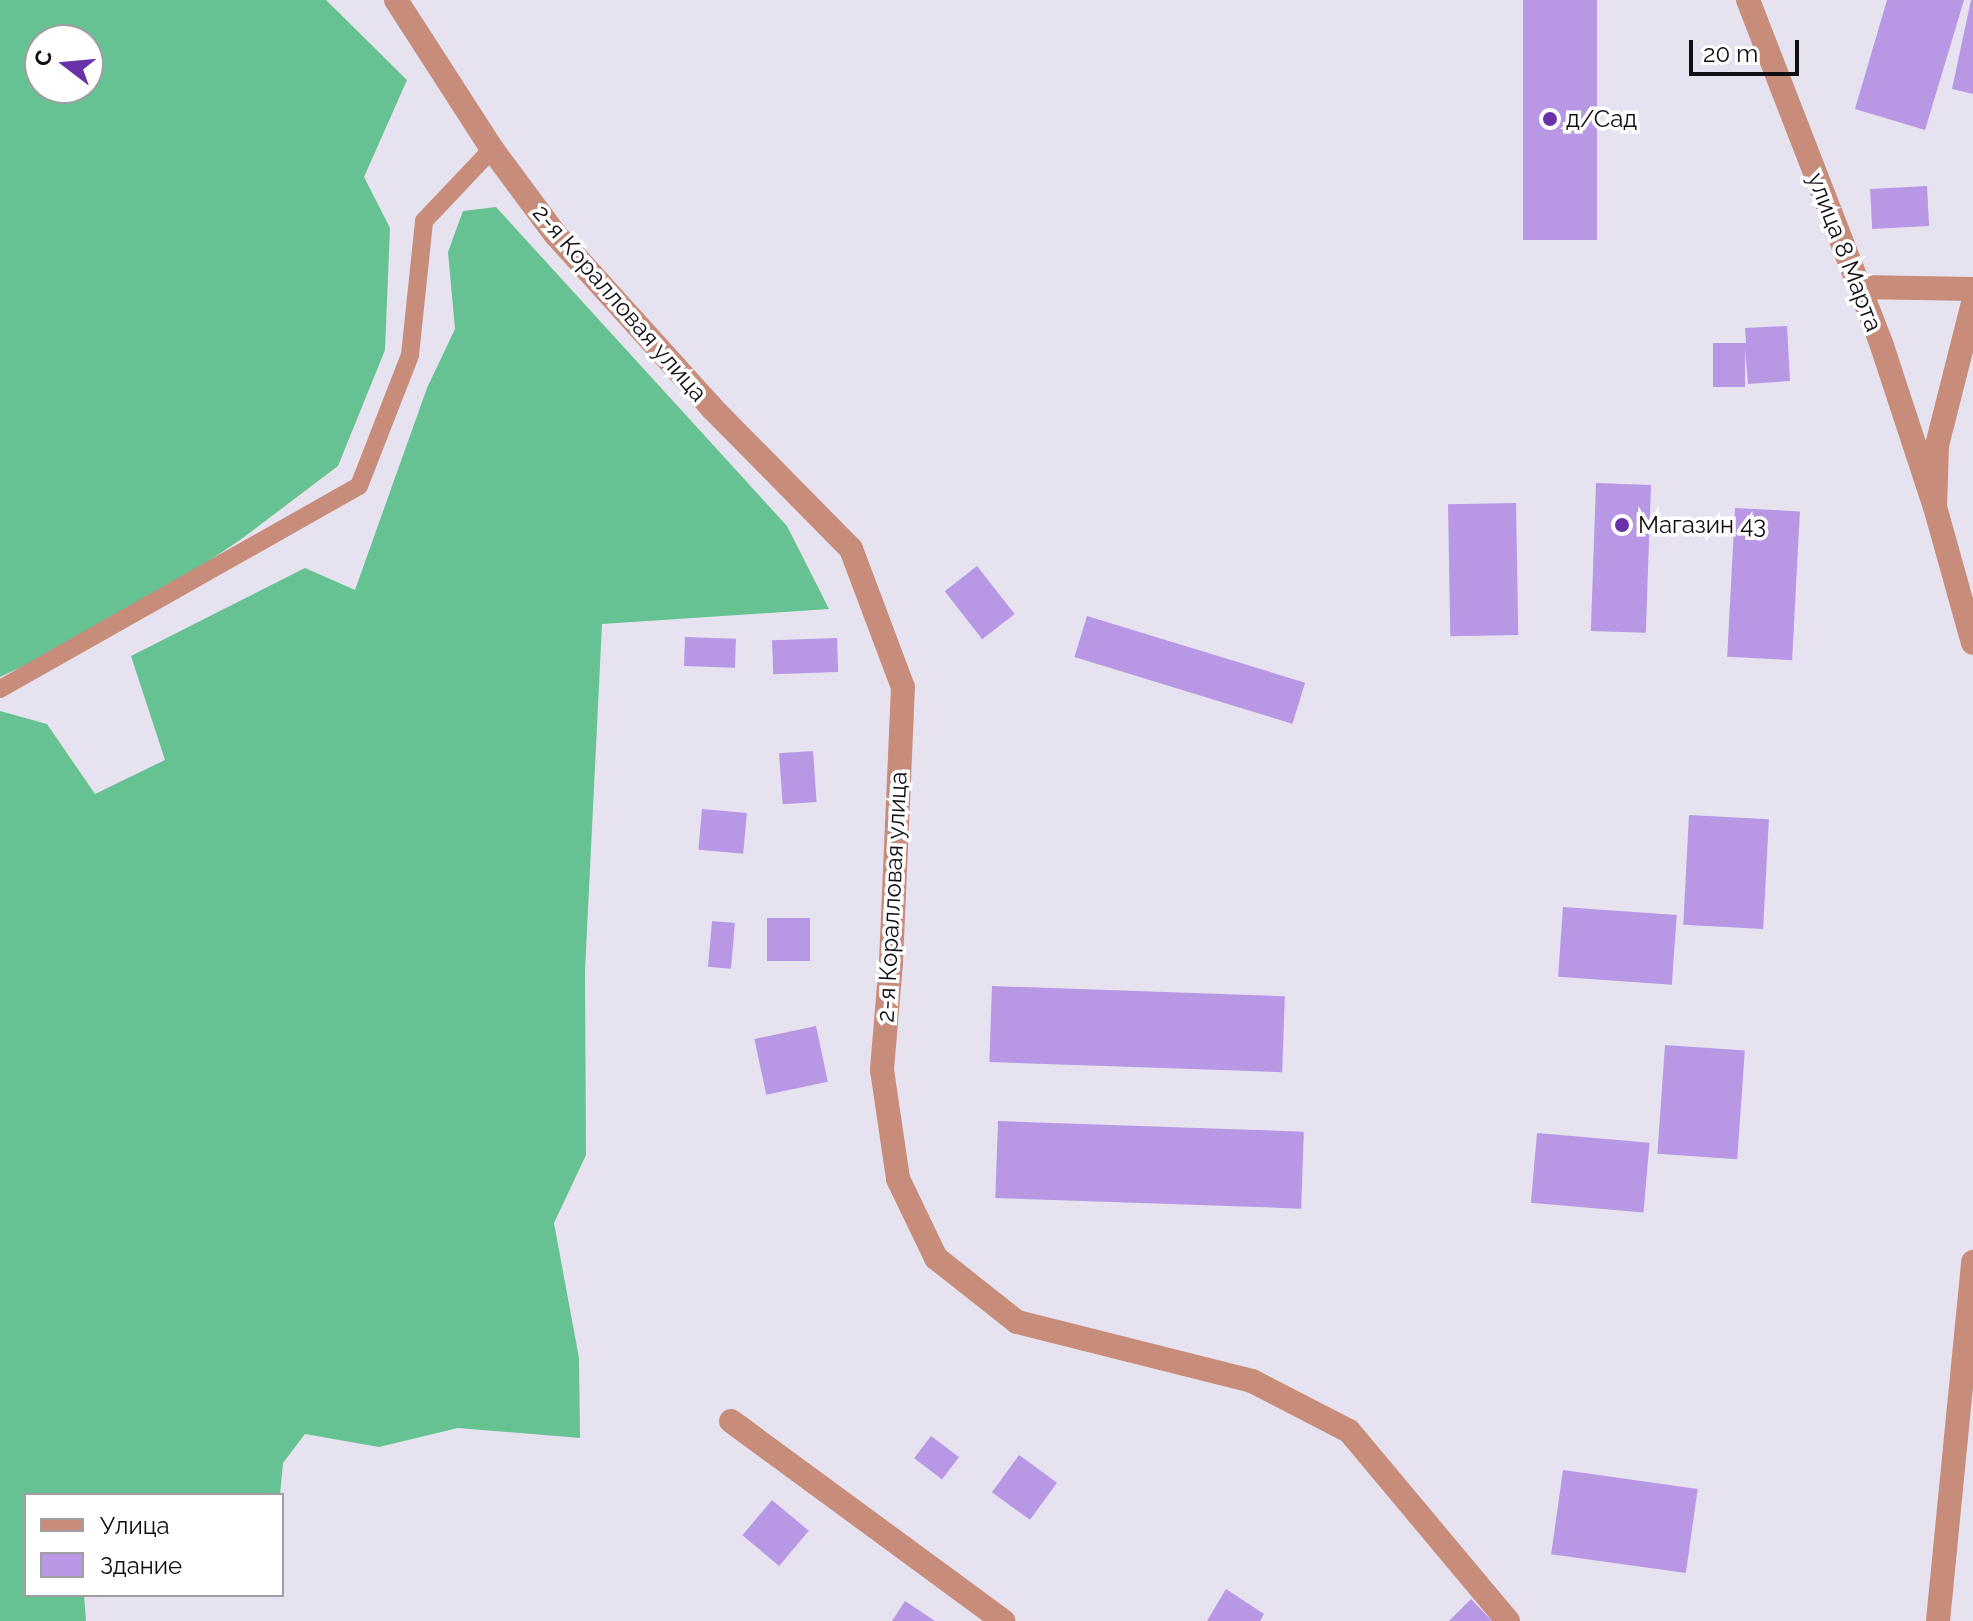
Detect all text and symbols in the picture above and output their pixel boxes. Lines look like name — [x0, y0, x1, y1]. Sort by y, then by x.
north arrow — [24, 24, 104, 104]
scale bar — [1693, 24, 1803, 74]
text: 20 m — [1703, 39, 1758, 68]
text: С — [28, 47, 57, 69]
place label: д/Сад — [1566, 105, 1637, 133]
marker: д/Сад — [1541, 110, 1559, 128]
street label: улица 8 Марта — [1802, 169, 1888, 335]
street label: 2-я Коралловая улица — [527, 199, 713, 407]
place label: Магазин 43 — [1638, 511, 1766, 539]
marker: Магазин 43 — [1613, 516, 1631, 534]
street label: 2-я Коралловая улица — [871, 771, 913, 1023]
legend — [24, 1493, 284, 1597]
text: Улица — [100, 1511, 170, 1540]
text: Здание — [100, 1551, 182, 1580]

